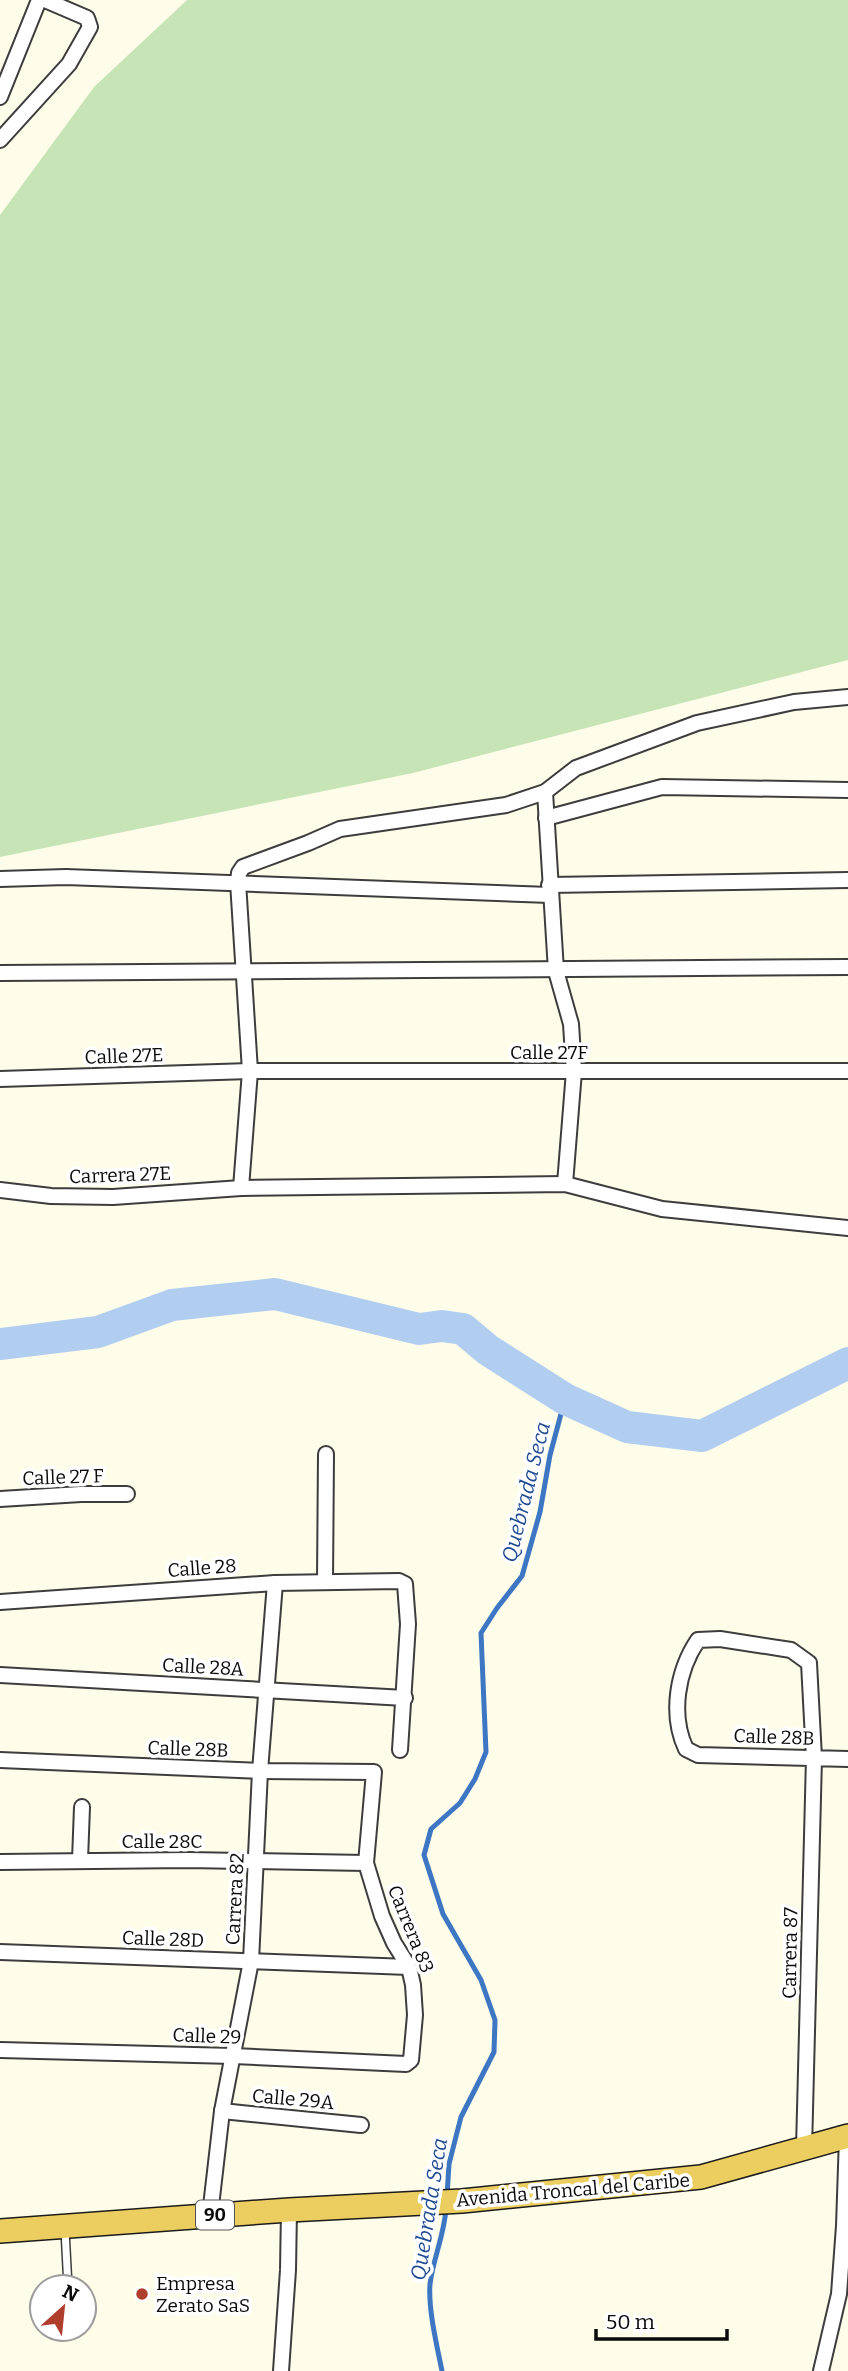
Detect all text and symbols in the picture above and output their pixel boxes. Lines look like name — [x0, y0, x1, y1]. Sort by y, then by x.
street label: Calle 27F — [510, 1041, 588, 1064]
street label: Calle 27E — [84, 1043, 164, 1069]
street label: Carrera 27E — [69, 1162, 171, 1188]
water label: Quebrada Seca — [496, 1419, 556, 1565]
street label: Calle 27 F — [22, 1464, 104, 1490]
street label: Calle 28 — [167, 1554, 237, 1582]
street label: Calle 28A — [162, 1653, 245, 1681]
street label: Calle 28B — [733, 1724, 815, 1750]
street label: Calle 28B — [147, 1736, 229, 1762]
street label: Calle 28C — [121, 1830, 203, 1853]
street label: Carrera 82 — [221, 1852, 249, 1946]
street label: Carrera 83 — [383, 1882, 439, 1976]
street label: Carrera 87 — [778, 1907, 802, 1999]
street label: Calle 28D — [121, 1926, 205, 1952]
street label: Calle 29 — [172, 2023, 242, 2049]
street label: Calle 29A — [251, 2084, 336, 2114]
water label: Quebrada Seca — [405, 2136, 453, 2282]
street label: Avenida Troncal del Caribe — [455, 2168, 691, 2212]
road number: 90 — [196, 2200, 234, 2230]
place label: Empresa Zerato SaS — [156, 2272, 250, 2317]
north arrow — [28, 2273, 98, 2343]
text: N — [59, 2280, 83, 2307]
marker: Empresa Zerato SaS — [134, 2286, 150, 2302]
scale bar — [596, 2298, 727, 2342]
text: 50 m — [606, 2309, 655, 2335]

